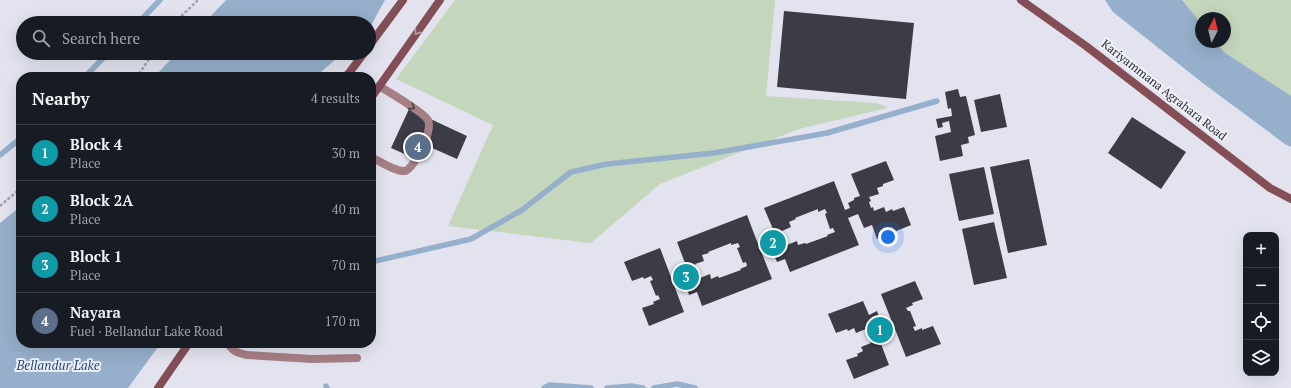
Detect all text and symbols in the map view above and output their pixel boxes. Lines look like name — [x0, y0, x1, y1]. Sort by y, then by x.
north arrow — [1195, 12, 1231, 48]
search box — [16, 16, 376, 60]
icon: search — [30, 27, 52, 49]
text: Search here — [62, 28, 140, 48]
one-way arrow — [414, 28, 422, 35]
street label: Kariyammana Agrahara Road — [1099, 36, 1230, 143]
text: Nearby — [32, 87, 90, 110]
text: 4 results — [311, 89, 360, 107]
one-way arrow — [408, 103, 415, 110]
pin: 4 — [405, 132, 431, 162]
text: Block 4 — [70, 134, 122, 154]
text: 1 — [41, 144, 49, 162]
text: 30 m — [332, 144, 360, 162]
text: Place — [70, 154, 101, 172]
text: Block 2A — [70, 190, 133, 210]
text: 2 — [41, 200, 49, 218]
text: 40 m — [332, 200, 360, 218]
text: Place — [70, 210, 101, 228]
your location — [878, 227, 898, 247]
pin: 2 — [760, 228, 786, 258]
map controls — [1243, 232, 1279, 376]
button: + — [1243, 232, 1279, 268]
text: Block 1 — [70, 246, 122, 266]
text: 3 — [41, 256, 49, 274]
text: 70 m — [332, 256, 360, 274]
pin: 3 — [673, 262, 699, 292]
text: Place — [70, 266, 101, 284]
button: − — [1243, 268, 1279, 304]
text: Nayara — [70, 302, 121, 322]
button: locate — [1243, 304, 1279, 340]
text: 4 — [41, 312, 49, 330]
text: 170 m — [325, 312, 360, 330]
pin: 1 — [867, 315, 893, 345]
text: Fuel · Bellandur Lake Road — [70, 322, 223, 340]
button: layers — [1243, 340, 1279, 376]
water label: Bellandur Lake — [15, 356, 100, 374]

